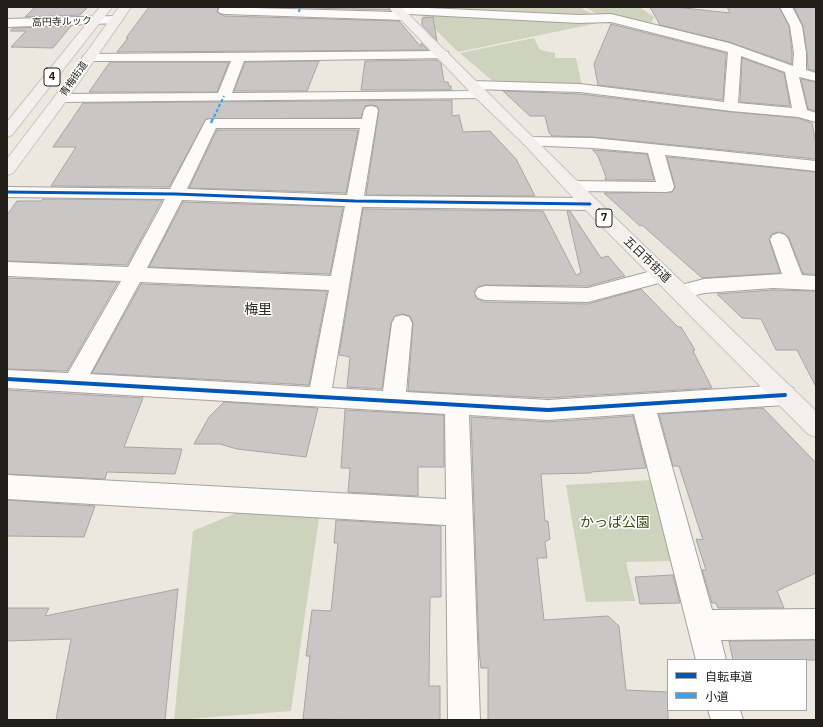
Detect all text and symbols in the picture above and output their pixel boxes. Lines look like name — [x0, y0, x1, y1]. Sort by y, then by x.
street label: 高円寺ルック — [32, 15, 92, 29]
street label: 青梅街道 — [58, 59, 90, 99]
road number: 4 — [44, 68, 60, 86]
road number: 7 — [596, 209, 612, 227]
street label: 五日市街道 — [620, 234, 674, 286]
district label: 梅里 — [244, 302, 272, 318]
park label: かっぱ公園 — [580, 515, 650, 531]
legend — [667, 659, 807, 711]
text: 自転車道 — [705, 669, 753, 684]
text: 小道 — [705, 689, 729, 704]

